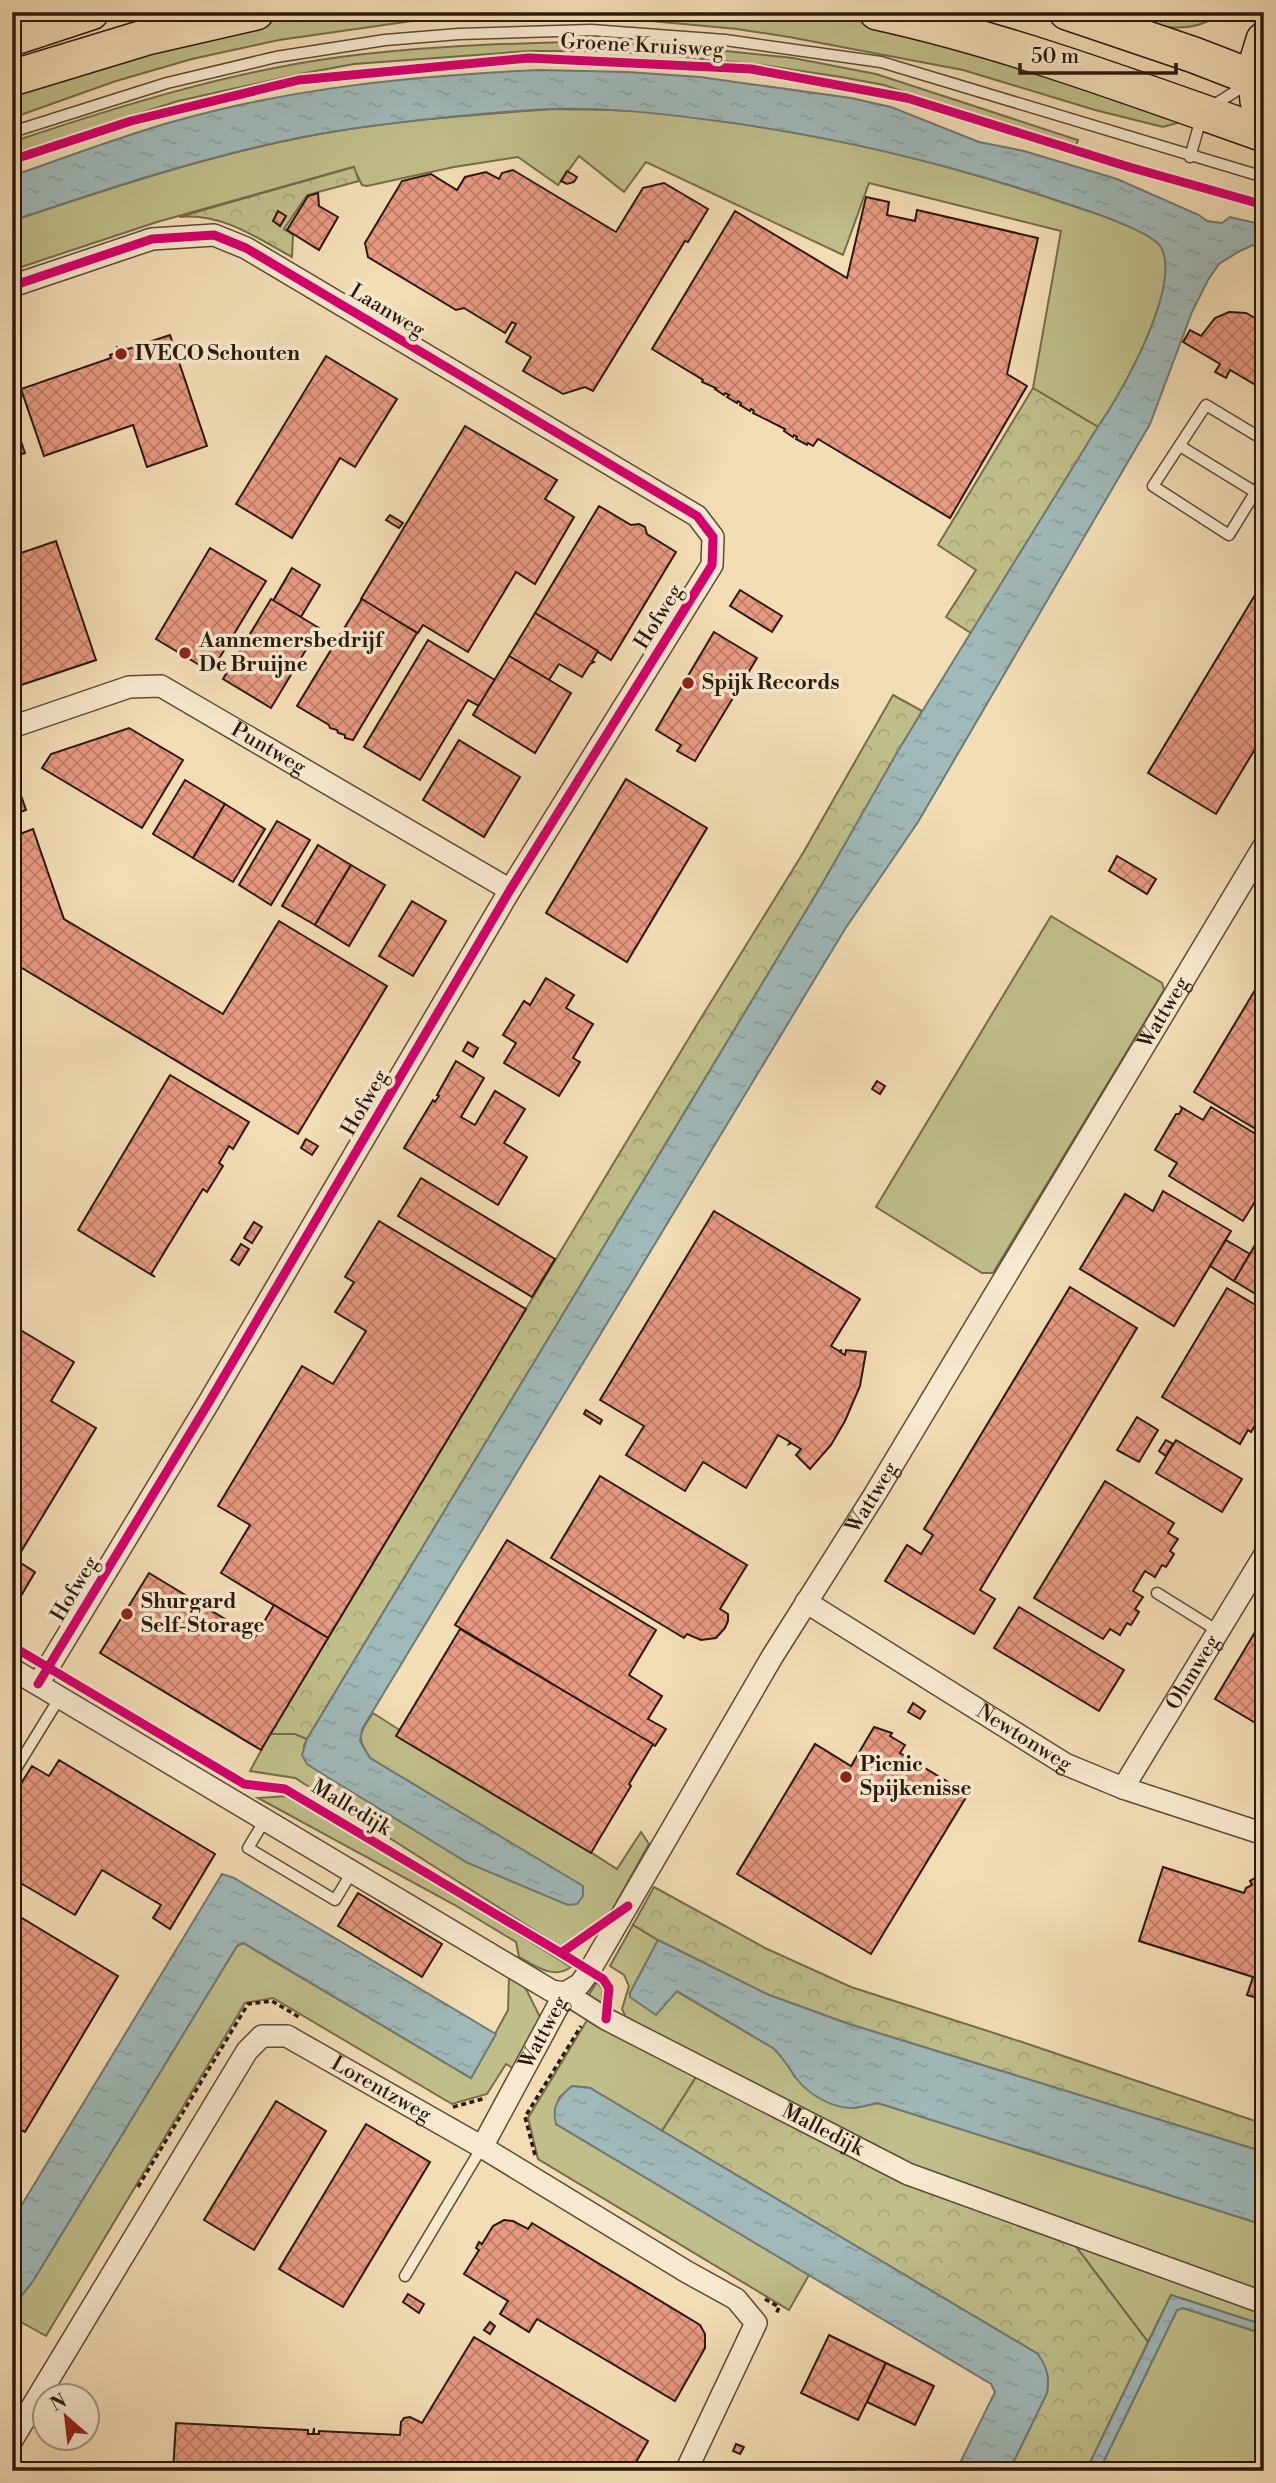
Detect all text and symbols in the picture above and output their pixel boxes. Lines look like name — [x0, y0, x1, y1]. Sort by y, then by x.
street label: Groene Kruisweg — [560, 29, 724, 63]
scale bar — [1020, 32, 1176, 76]
text: 50 m — [1031, 44, 1079, 70]
street label: Laanweg — [345, 278, 430, 344]
place label: IVECO Schouten — [135, 341, 300, 367]
marker: IVECO Schouten — [113, 346, 129, 362]
street label: Hofweg — [629, 580, 689, 654]
place label: Aannemersbedrijf De Bruijne — [198, 628, 385, 678]
marker: Aannemersbedrijf De Bruijne — [177, 645, 193, 661]
place label: Spijk Records — [702, 670, 840, 696]
marker: Spijk Records — [680, 675, 696, 691]
street label: Puntweg — [226, 717, 311, 781]
street label: Wattweg — [1132, 972, 1196, 1054]
street label: Hofweg — [336, 1065, 394, 1141]
street label: Wattweg — [840, 1457, 904, 1539]
street label: Hofweg — [45, 1551, 105, 1626]
place label: Shurgard Self-Storage — [141, 1589, 265, 1639]
marker: Shurgard Self-Storage — [119, 1606, 135, 1622]
street label: Ohmweg — [1160, 1630, 1226, 1715]
street label: Newtonweg — [971, 1699, 1077, 1778]
place label: Picnic Spijkenisse — [860, 1752, 971, 1802]
marker: Picnic Spijkenisse — [838, 1769, 854, 1785]
street label: Malledijk — [306, 1774, 397, 1842]
street label: Wattweg — [513, 1992, 574, 2074]
street label: Lorentzweg — [326, 2051, 436, 2128]
street label: Malledijk — [777, 2098, 869, 2162]
north arrow — [32, 2382, 102, 2452]
text: N — [46, 2389, 71, 2417]

